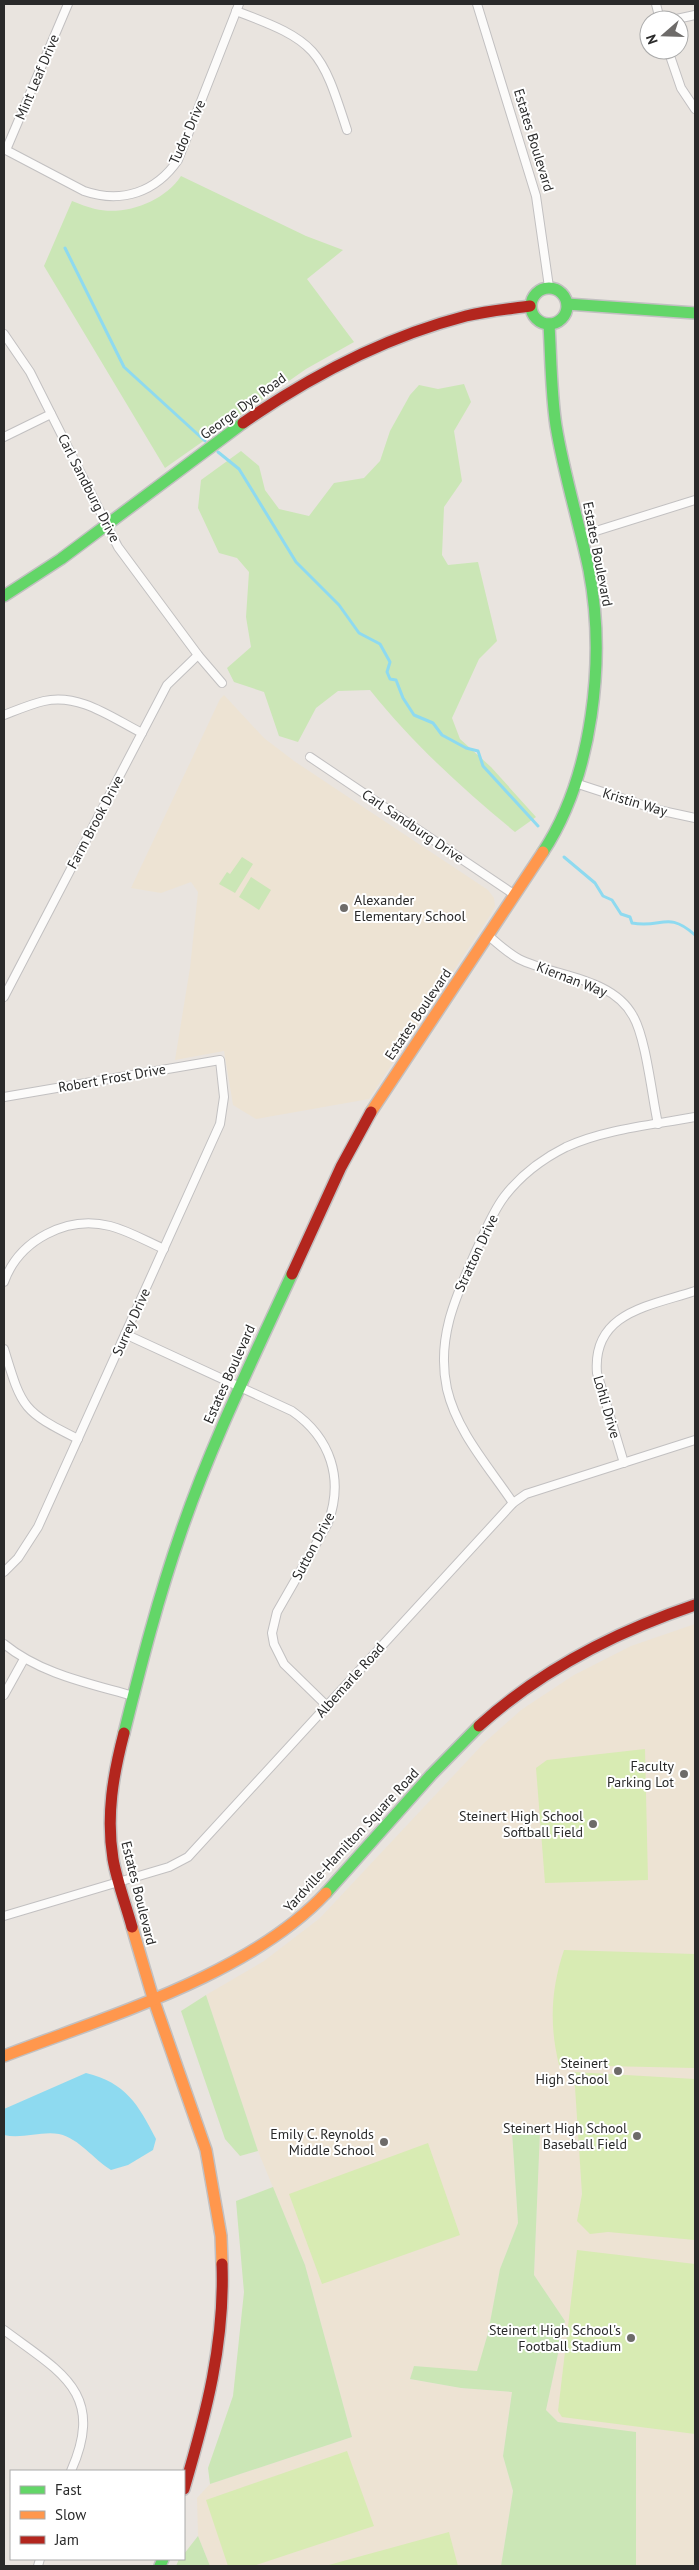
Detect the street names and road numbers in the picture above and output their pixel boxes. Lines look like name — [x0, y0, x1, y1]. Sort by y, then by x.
street label: Mint Leaf Drive — [11, 32, 63, 122]
street label: Estates Boulevard — [510, 86, 558, 194]
street label: Tudor Drive — [165, 97, 209, 167]
street label: George Dye Road — [196, 369, 290, 443]
street label: Carl Sandburg Drive — [54, 431, 124, 545]
street label: Estates Boulevard — [579, 500, 617, 608]
street label: Farm Brook Drive — [63, 772, 127, 872]
street label: Kristin Way — [600, 784, 670, 820]
street label: Carl Sandburg Drive — [358, 785, 468, 867]
street label: Kiernan Way — [534, 957, 610, 1001]
street label: Estates Boulevard — [381, 965, 455, 1063]
street label: Robert Frost Drive — [57, 1060, 167, 1096]
street label: Stratton Drive — [450, 1211, 502, 1295]
street label: Surrey Drive — [108, 1285, 154, 1359]
street label: Estates Boulevard — [199, 1322, 259, 1426]
street label: Lohli Drive — [589, 1374, 625, 1440]
street label: Sutton Drive — [288, 1509, 338, 1583]
street label: Albemarle Road — [312, 1639, 388, 1721]
street label: Yardville-Hamilton Square Road — [279, 1764, 423, 1916]
street label: Estates Boulevard — [117, 1839, 161, 1947]

